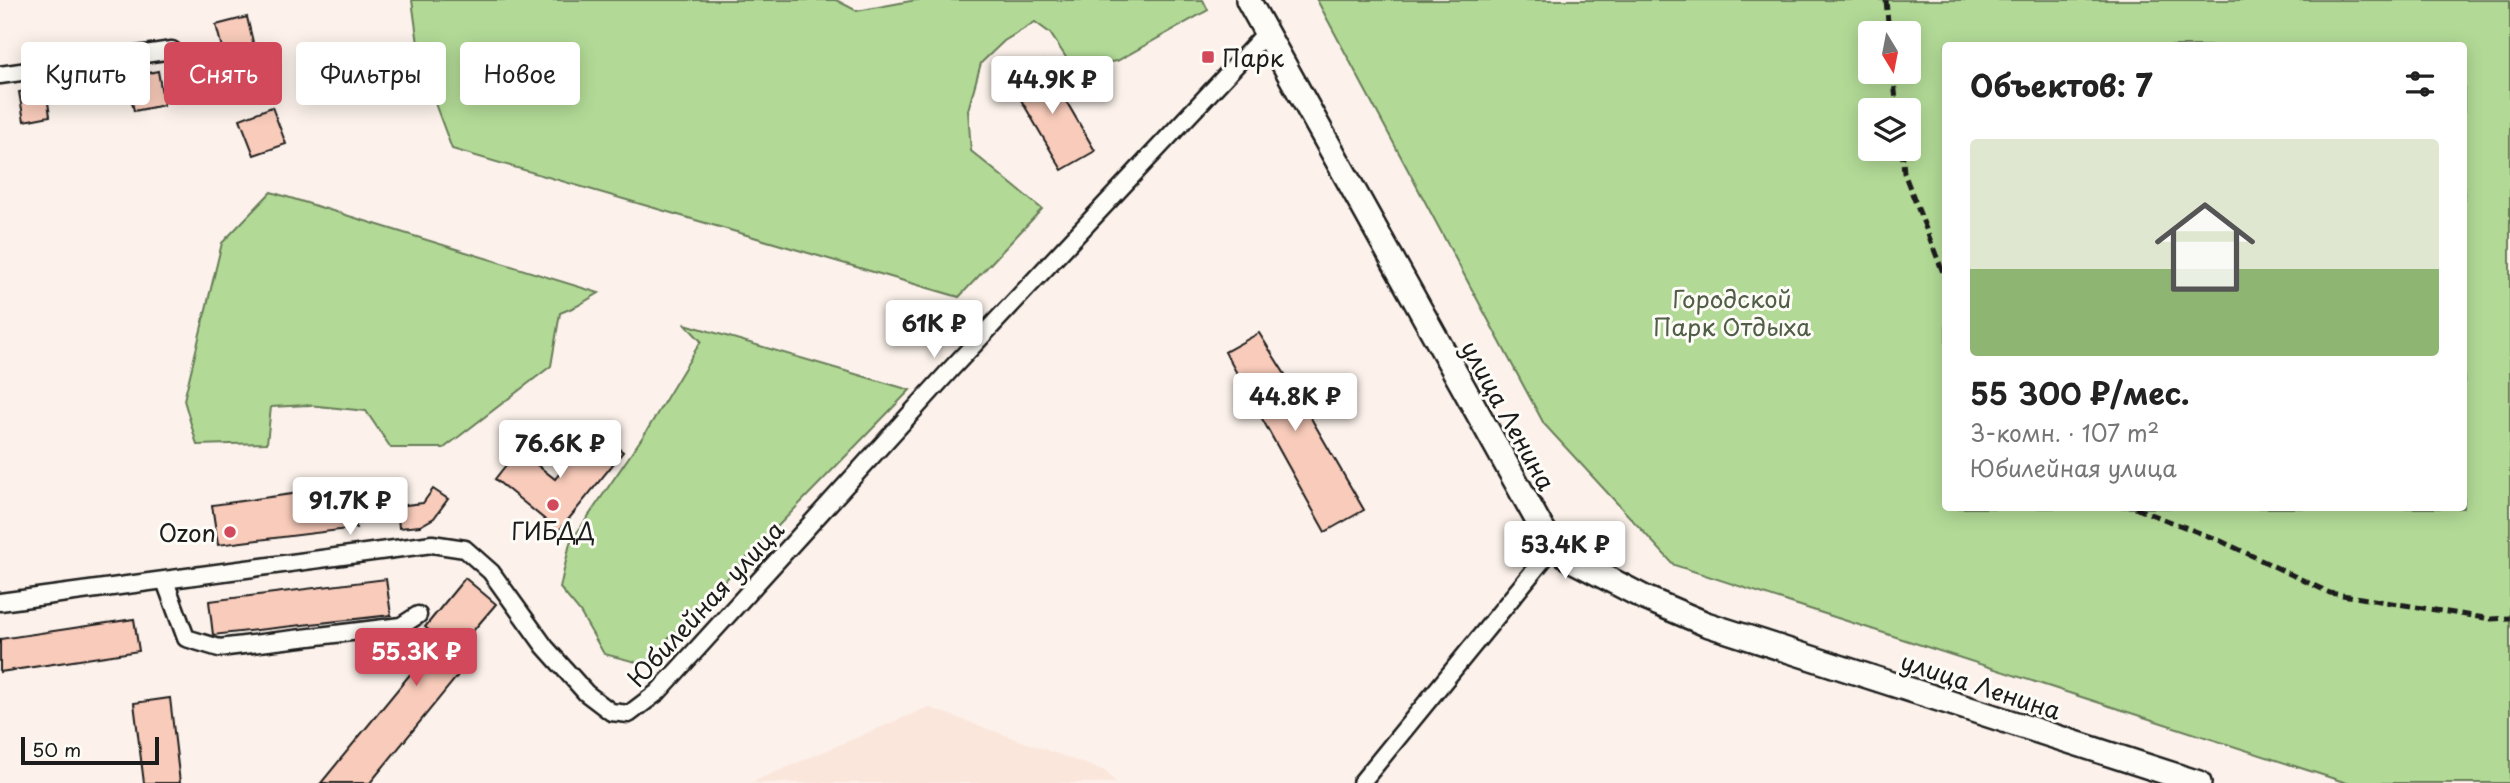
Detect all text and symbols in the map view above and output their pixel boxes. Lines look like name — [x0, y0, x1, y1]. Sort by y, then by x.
north arrow — [1858, 21, 1922, 84]
map controls — [1858, 21, 1921, 161]
place label: Парк — [1222, 39, 1285, 75]
chip: Купить — [21, 42, 150, 105]
chip: Снять — [164, 42, 282, 105]
chip: Фильтры — [296, 42, 446, 105]
chip: Новое — [460, 42, 580, 105]
marker: Парк — [1200, 49, 1216, 65]
pin: 44.9K ₽ — [987, 57, 1117, 116]
text: 44.9K ₽ — [1007, 61, 1097, 96]
text: Объектов: 7 — [1970, 62, 2153, 107]
icon: filters — [2401, 65, 2439, 103]
button: layers — [1858, 98, 1921, 161]
icon: home — [2142, 184, 2268, 310]
park label: Городской Парк Отдыха — [1653, 280, 1811, 344]
pin: 61K ₽ — [885, 300, 983, 360]
text: 61K ₽ — [902, 305, 966, 340]
street label: улица Ленина — [1453, 333, 1565, 497]
text: 55 300 ₽/мес. — [1970, 370, 2190, 415]
pin: 44.8K ₽ — [1230, 374, 1360, 433]
text: 44.8K ₽ — [1249, 378, 1341, 413]
text: 3-комн. · 107 m² — [1970, 415, 2159, 450]
pin: 76.6K ₽ — [495, 420, 625, 480]
text: 76.6K ₽ — [515, 425, 605, 460]
text: Юбилейная улица — [1970, 450, 2177, 485]
pin: 91.7K ₽ — [285, 477, 415, 537]
text: 91.7K ₽ — [309, 482, 391, 517]
marker: ГИБДД — [545, 497, 561, 513]
place label: ГИБДД — [511, 512, 595, 548]
street label: Юбилейная улица — [618, 512, 792, 694]
place label: Ozon — [159, 514, 216, 550]
pin: 53.4K ₽ — [1500, 522, 1630, 581]
marker: Ozon — [222, 524, 238, 540]
text: 53.4K ₽ — [1520, 526, 1610, 561]
pin: 55.3K ₽ — [351, 628, 481, 688]
text: 55.3K ₽ — [371, 633, 461, 668]
street label: улица Ленина — [1896, 642, 2066, 728]
scale bar — [21, 734, 159, 766]
text: 50 m — [32, 735, 81, 763]

